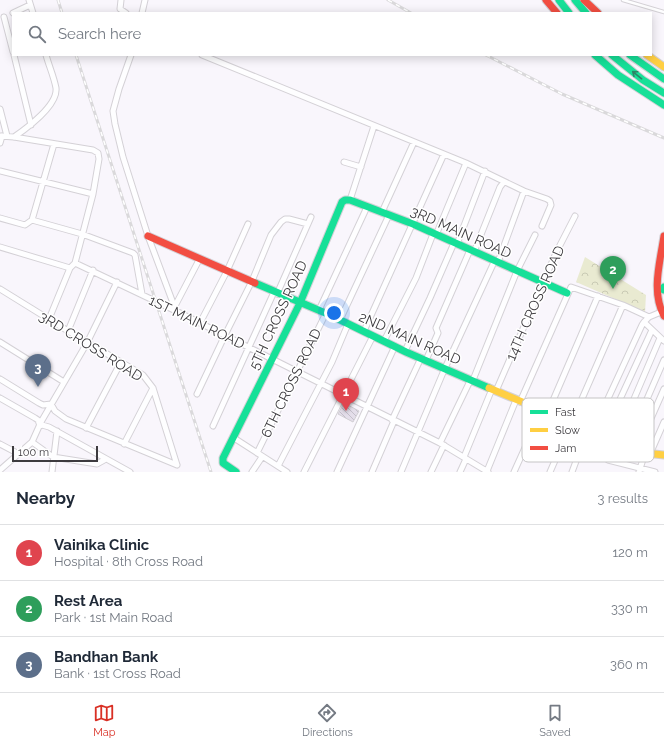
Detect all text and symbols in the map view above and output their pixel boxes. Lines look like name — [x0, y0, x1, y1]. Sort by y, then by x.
search box — [12, 12, 652, 56]
icon: search — [26, 23, 48, 45]
text: Search here — [58, 25, 141, 43]
one-way arrow — [632, 71, 642, 80]
street label: 3RD MAIN ROAD — [408, 203, 514, 261]
street label: 14TH CROSS ROAD — [502, 243, 568, 363]
pin: 2 — [600, 256, 626, 289]
street label: 5TH CROSS ROAD — [246, 258, 310, 372]
street label: 1ST MAIN ROAD — [147, 292, 247, 352]
your location — [324, 303, 344, 323]
street label: 3RD CROSS ROAD — [36, 307, 146, 385]
street label: 2ND MAIN ROAD — [356, 308, 464, 368]
street label: 6TH CROSS ROAD — [258, 326, 324, 440]
pin: 3 — [25, 354, 51, 387]
pin: 1 — [333, 378, 359, 411]
legend — [522, 398, 654, 462]
text: Fast — [555, 406, 576, 419]
text: Slow — [555, 424, 580, 437]
text: Jam — [555, 442, 576, 455]
scale bar — [12, 444, 98, 463]
text: 100 m — [18, 446, 49, 459]
text: Nearby — [16, 488, 75, 508]
text: 3 results — [598, 491, 648, 506]
text: Vainika Clinic — [54, 536, 149, 554]
text: 1 — [26, 545, 32, 560]
text: 120 m — [612, 545, 648, 560]
text: Hospital · 8th Cross Road — [54, 554, 203, 569]
text: Rest Area — [54, 592, 122, 610]
text: 2 — [25, 601, 33, 616]
text: 330 m — [611, 601, 648, 616]
text: Park · 1st Main Road — [54, 610, 172, 625]
text: Bandhan Bank — [54, 648, 158, 666]
text: 3 — [25, 657, 33, 672]
text: 360 m — [610, 657, 648, 672]
text: Bank · 1st Cross Road — [54, 666, 181, 681]
tab: Map — [93, 702, 116, 739]
tab: Directions — [302, 702, 353, 739]
tab: Saved — [539, 702, 571, 739]

